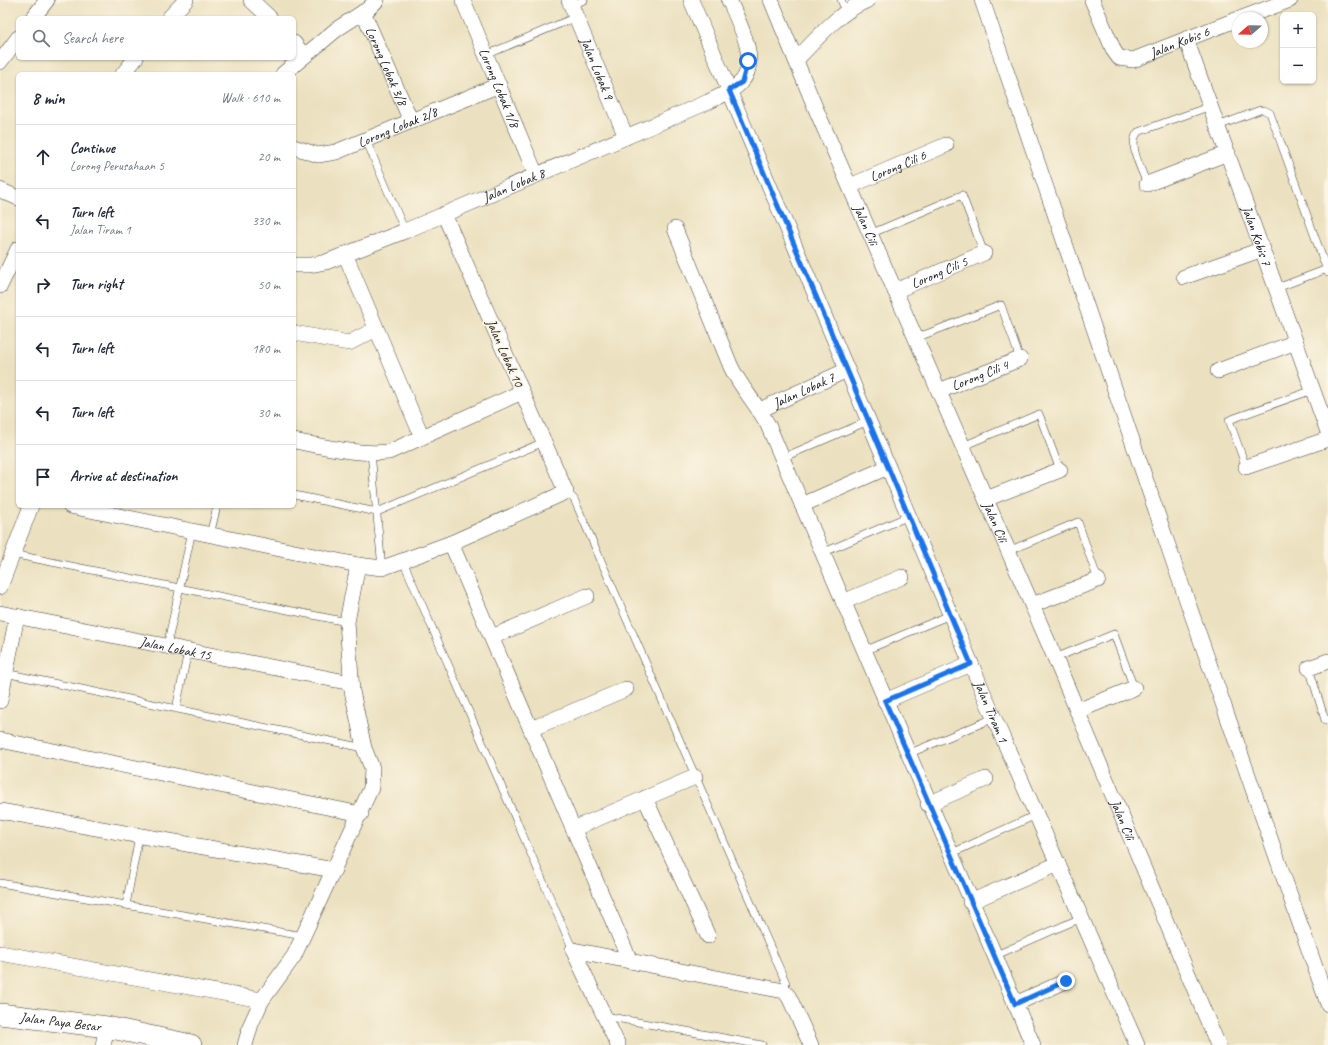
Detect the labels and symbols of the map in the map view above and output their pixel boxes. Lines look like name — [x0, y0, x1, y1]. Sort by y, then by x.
north arrow — [1232, 12, 1268, 48]
street label: Jalan Kobis 6 — [1146, 22, 1212, 62]
street label: Lorong Lobak 3/8 — [362, 24, 412, 110]
street label: Jalan Lobak 9 — [577, 34, 619, 104]
street label: Lorong Lobak 1/8 — [475, 45, 524, 131]
route start — [739, 52, 757, 70]
street label: Lorong Lobak 2/8 — [355, 102, 441, 151]
street label: Lorong Cili 6 — [867, 146, 929, 185]
street label: Jalan Lobak 8 — [479, 163, 549, 206]
street label: Jalan Cili — [850, 201, 883, 250]
street label: Jalan Kobis 7 — [1238, 202, 1276, 269]
street label: Lorong Cili 5 — [908, 252, 970, 292]
street label: Jalan Lobak 10 — [482, 316, 528, 391]
street label: Lorong Cili 4 — [949, 355, 1012, 394]
street label: Jalan Lobak 7 — [769, 368, 838, 412]
street label: Jalan Cili — [979, 498, 1013, 547]
street label: Jalan Lobak 15 — [137, 632, 213, 664]
street label: Jalan Tiram 1 — [970, 677, 1012, 745]
street label: Jalan Cili — [1107, 796, 1140, 845]
route end — [1057, 972, 1075, 990]
street label: Jalan Paya Besar — [18, 1008, 103, 1035]

